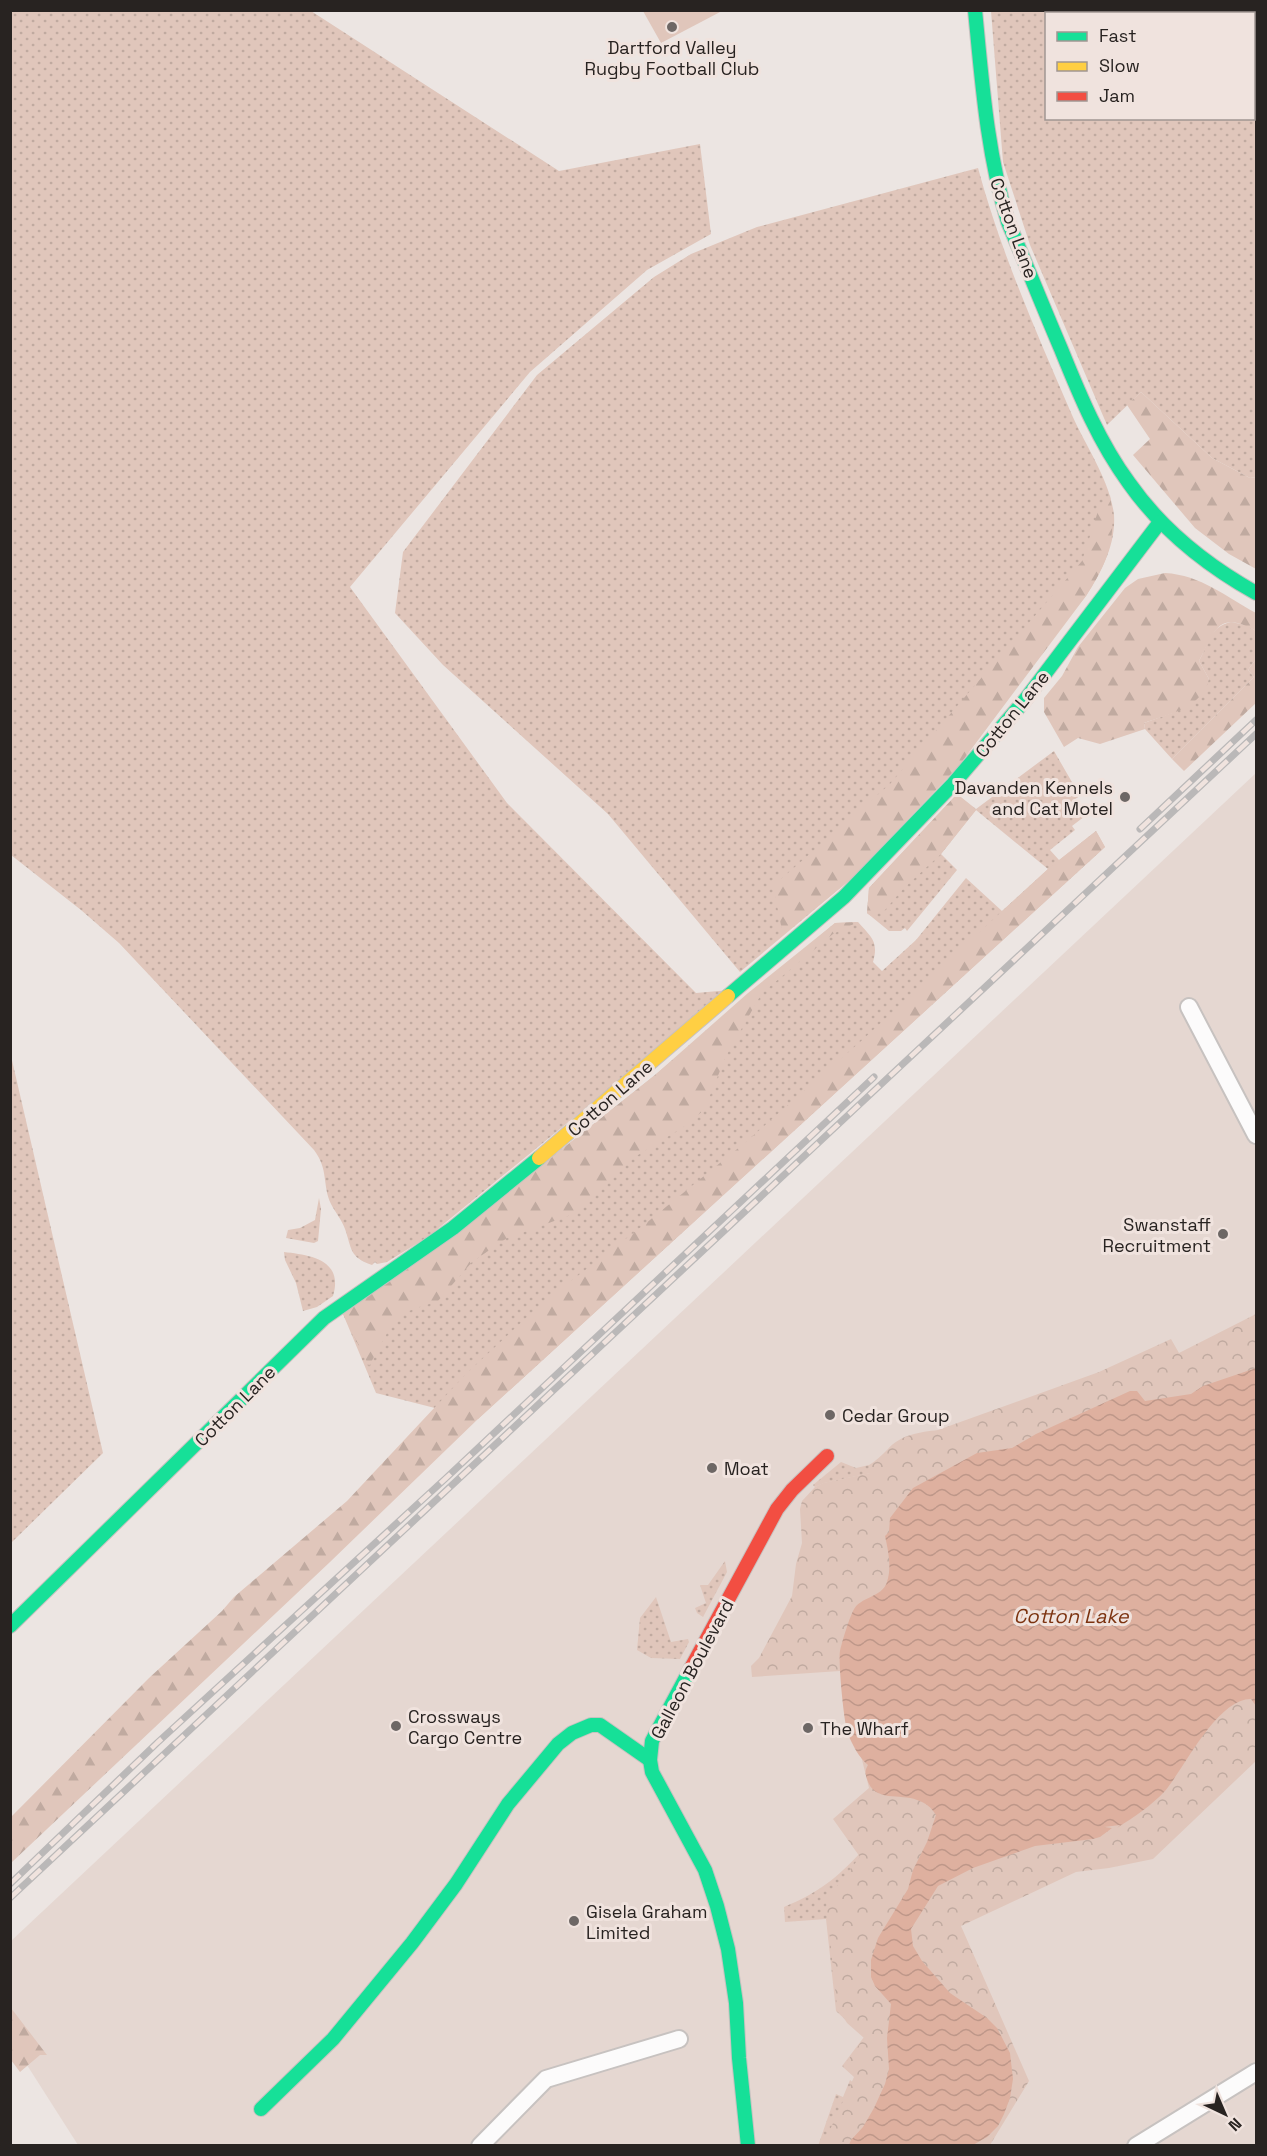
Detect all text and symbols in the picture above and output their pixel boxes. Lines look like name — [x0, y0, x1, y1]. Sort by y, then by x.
legend — [1045, 12, 1255, 120]
marker: Dartford Valley Rugby Football Club — [665, 20, 679, 34]
text: Fast — [1099, 24, 1136, 47]
place label: Dartford Valley Rugby Football Club — [585, 36, 759, 80]
text: Slow — [1099, 54, 1140, 77]
text: Jam — [1099, 84, 1135, 107]
street label: Cotton Lane — [985, 175, 1043, 281]
street label: Cotton Lane — [970, 666, 1054, 762]
place label: Davanden Kennels and Cat Motel — [955, 776, 1113, 820]
marker: Davanden Kennels and Cat Motel — [1118, 790, 1132, 804]
street label: Cotton Lane — [563, 1055, 657, 1141]
place label: Swanstaff Recruitment — [1103, 1213, 1211, 1257]
marker: Swanstaff Recruitment — [1216, 1227, 1230, 1241]
street label: Cotton Lane — [190, 1361, 280, 1451]
place label: Cedar Group — [842, 1404, 950, 1427]
marker: Cedar Group — [823, 1408, 837, 1422]
place label: Moat — [724, 1457, 769, 1480]
marker: Moat — [705, 1461, 719, 1475]
street label: Galleon Boulevard — [645, 1595, 739, 1743]
water label: Cotton Lake — [1013, 1603, 1130, 1629]
place label: Crossways Cargo Centre — [408, 1705, 522, 1749]
place label: The Wharf — [820, 1717, 909, 1740]
marker: Crossways Cargo Centre — [389, 1719, 403, 1733]
marker: The Wharf — [801, 1721, 815, 1735]
place label: Gisela Graham Limited — [586, 1900, 707, 1944]
marker: Gisela Graham Limited — [567, 1914, 581, 1928]
north arrow — [1195, 2084, 1255, 2144]
text: N — [1224, 2113, 1246, 2136]

